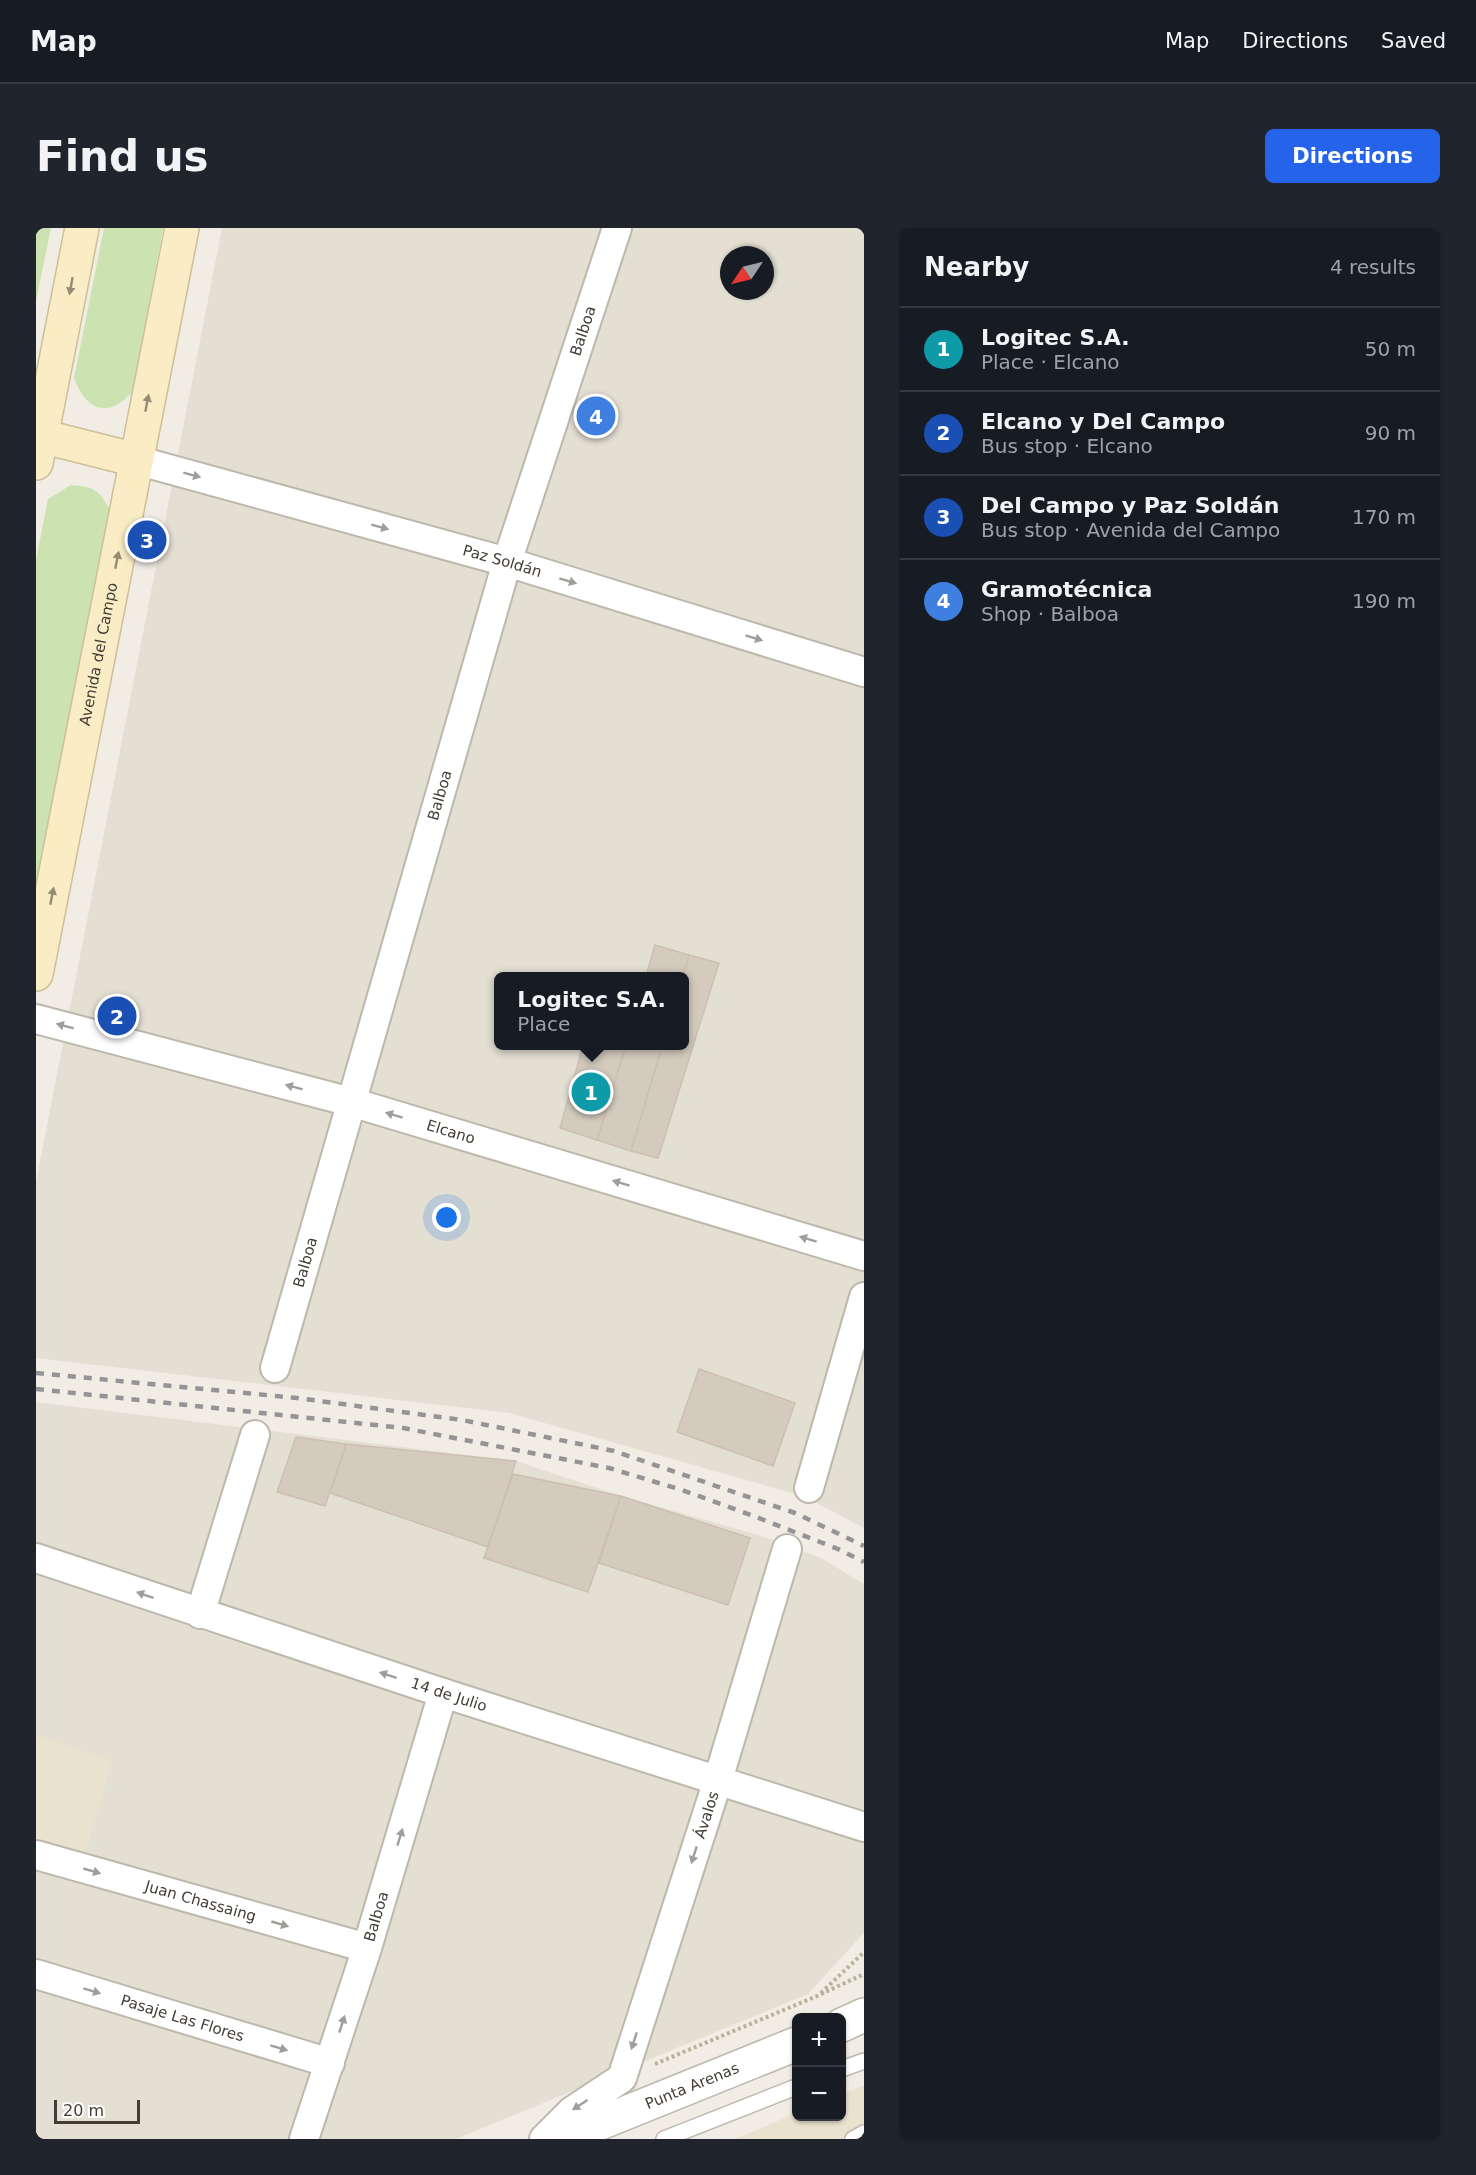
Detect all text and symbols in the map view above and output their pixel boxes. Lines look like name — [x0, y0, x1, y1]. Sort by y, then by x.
text: Map — [30, 25, 97, 58]
text: Map — [1165, 29, 1209, 53]
text: Directions — [1242, 29, 1348, 53]
text: Saved — [1381, 29, 1446, 53]
button: Directions — [1265, 129, 1440, 183]
text: Find us — [36, 132, 209, 181]
north arrow — [720, 246, 774, 300]
text: Nearby — [924, 252, 1029, 282]
text: 4 results — [1330, 255, 1416, 279]
one-way arrow — [66, 276, 75, 295]
street label: Balboa — [566, 304, 600, 358]
text: Logitec S.A. — [981, 325, 1130, 350]
text: 1 — [937, 337, 950, 361]
text: 50 m — [1365, 337, 1416, 361]
text: Place · Elcano — [981, 350, 1120, 374]
one-way arrow — [143, 393, 152, 412]
pin: 4 — [576, 394, 616, 438]
text: Elcano y Del Campo — [981, 409, 1225, 434]
text: 2 — [937, 421, 950, 445]
text: 90 m — [1365, 421, 1416, 445]
text: Bus stop · Elcano — [981, 434, 1153, 458]
one-way arrow — [183, 471, 201, 481]
text: Del Campo y Paz Soldán — [981, 493, 1279, 518]
text: 3 — [937, 505, 950, 529]
text: 170 m — [1352, 505, 1416, 529]
pin: 3 — [128, 518, 166, 562]
text: Bus stop · Avenida del Campo — [981, 518, 1280, 542]
one-way arrow — [371, 523, 389, 532]
street label: Paz Soldán — [461, 541, 544, 581]
one-way arrow — [113, 551, 122, 570]
one-way arrow — [559, 576, 577, 586]
text: Gramotécnica — [981, 577, 1152, 602]
street label: Avenida del Campo — [76, 581, 121, 727]
text: 4 — [937, 589, 950, 613]
text: 190 m — [1352, 589, 1416, 613]
text: Shop · Balboa — [981, 602, 1119, 626]
one-way arrow — [745, 634, 763, 643]
street label: Balboa — [424, 768, 456, 823]
one-way arrow — [48, 886, 57, 905]
popup — [494, 972, 689, 1050]
text: Logitec S.A. — [517, 987, 666, 1012]
pin: 2 — [98, 994, 136, 1038]
text: Place — [517, 1012, 570, 1036]
one-way arrow — [56, 1021, 74, 1031]
pin: 1 — [572, 1070, 610, 1114]
one-way arrow — [285, 1082, 304, 1092]
one-way arrow — [385, 1110, 403, 1119]
street label: Elcano — [424, 1116, 477, 1148]
one-way arrow — [612, 1178, 630, 1187]
your location — [432, 1203, 461, 1232]
one-way arrow — [799, 1234, 817, 1243]
street label: Balboa — [290, 1235, 321, 1290]
one-way arrow — [136, 1589, 154, 1599]
one-way arrow — [379, 1670, 397, 1679]
street label: 14 de Julio — [409, 1674, 489, 1715]
street label: Ávalos — [690, 1789, 723, 1841]
one-way arrow — [396, 1828, 405, 1846]
one-way arrow — [689, 1846, 698, 1864]
one-way arrow — [83, 1867, 101, 1876]
street label: Juan Chassaing — [142, 1877, 258, 1925]
street label: Balboa — [360, 1889, 392, 1944]
one-way arrow — [271, 1919, 289, 1929]
one-way arrow — [83, 1987, 101, 1996]
street label: Pasaje Las Flores — [119, 1991, 246, 2046]
map controls — [792, 2013, 846, 2121]
button: + — [792, 2013, 846, 2067]
one-way arrow — [338, 2015, 348, 2033]
one-way arrow — [629, 2032, 638, 2050]
one-way arrow — [270, 2043, 288, 2053]
street label: Punta Arenas — [643, 2059, 742, 2113]
button: − — [792, 2067, 846, 2121]
scale bar — [54, 2097, 140, 2124]
one-way arrow — [573, 2099, 589, 2111]
text: 20 m — [63, 2101, 104, 2120]

